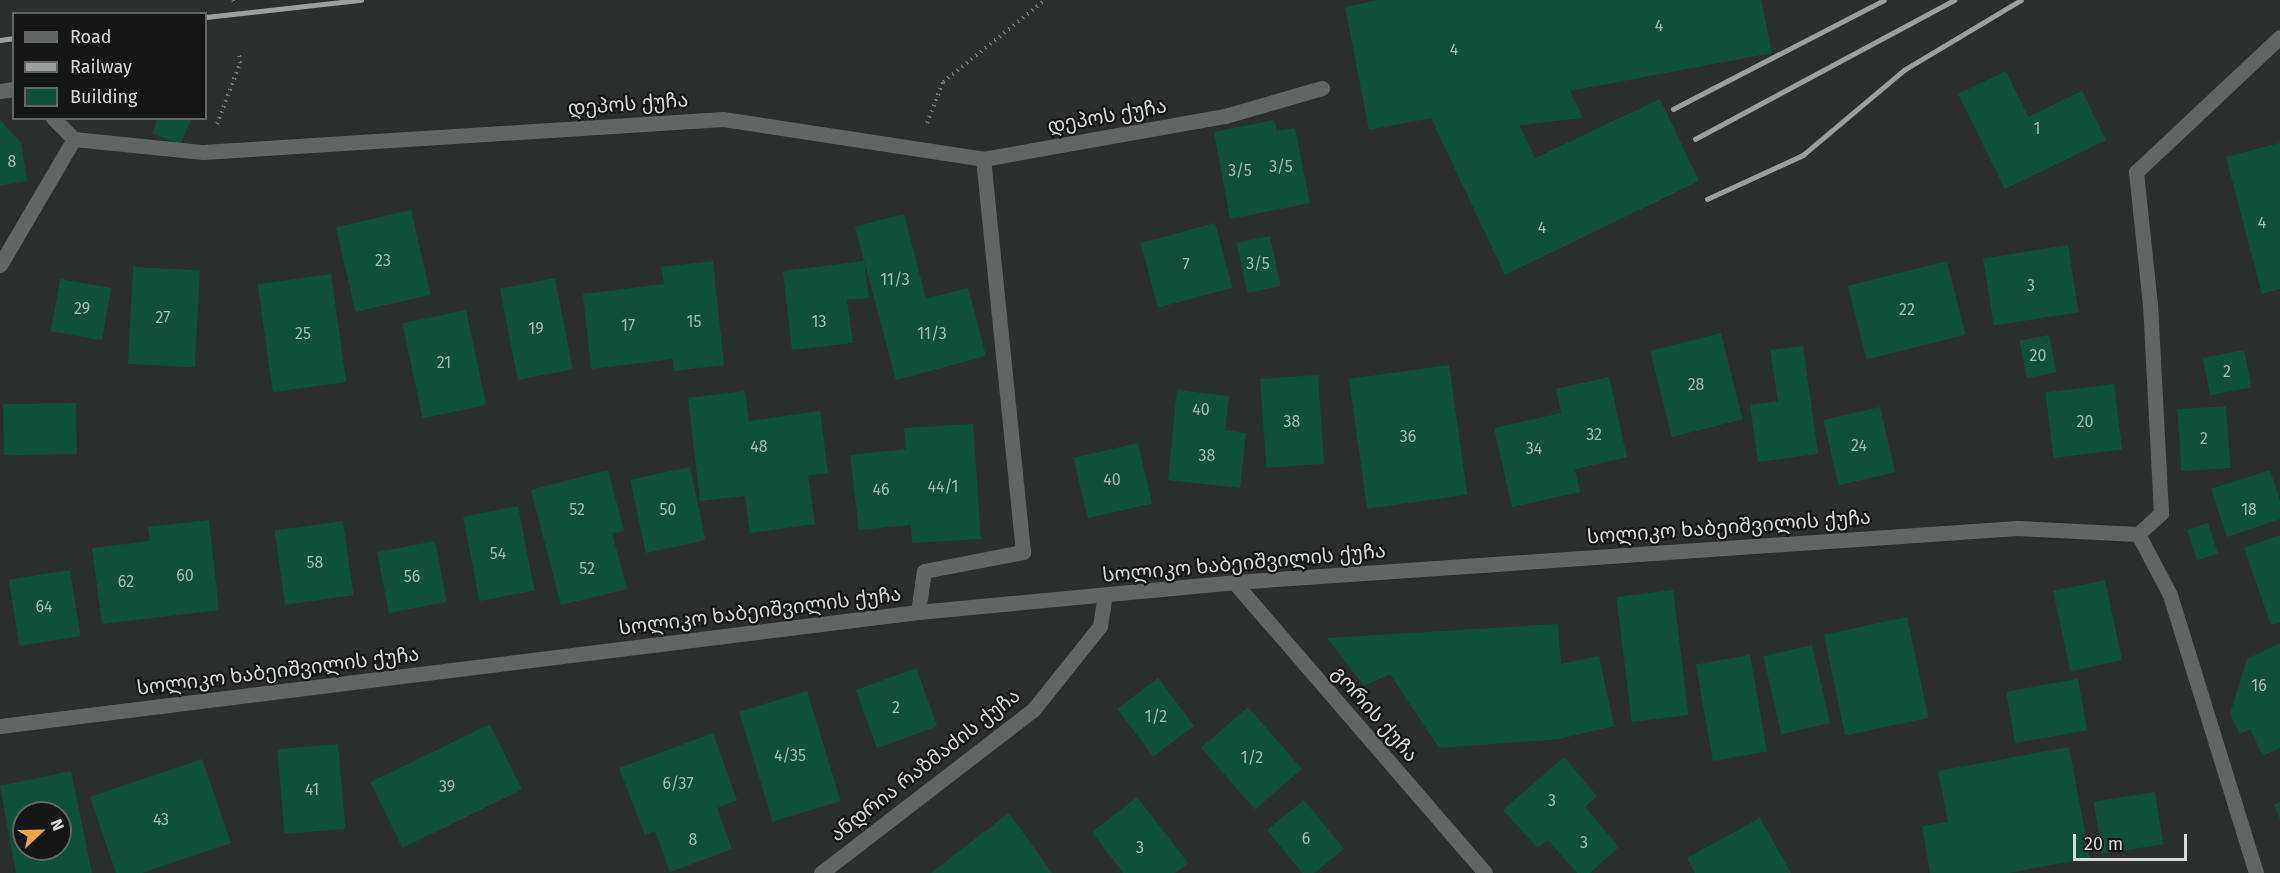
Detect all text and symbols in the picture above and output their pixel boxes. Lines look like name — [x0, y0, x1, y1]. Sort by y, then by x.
legend — [12, 12, 207, 120]
house number: 4 — [1655, 16, 1663, 36]
text: Road — [70, 26, 112, 48]
house number: 4 — [1450, 40, 1458, 60]
text: Railway — [70, 56, 132, 78]
text: Building — [70, 86, 137, 108]
street label: დეპოს ქუჩა — [567, 88, 689, 120]
street label: დეპოს ქუჩა — [1045, 94, 1169, 138]
house number: 1 — [2034, 119, 2040, 139]
house number: 8 — [8, 152, 16, 172]
house number: 3/5 — [1269, 157, 1293, 177]
house number: 3/5 — [1228, 161, 1252, 181]
house number: 4 — [2258, 213, 2266, 233]
house number: 4 — [1538, 218, 1546, 238]
house number: 23 — [375, 251, 391, 271]
house number: 3/5 — [1246, 254, 1270, 274]
house number: 7 — [1182, 255, 1190, 275]
house number: 11/3 — [880, 270, 910, 290]
house number: 3 — [2027, 276, 2035, 296]
house number: 29 — [74, 299, 90, 319]
house number: 22 — [1899, 300, 1915, 320]
house number: 27 — [156, 308, 170, 328]
house number: 15 — [687, 312, 701, 332]
house number: 13 — [812, 312, 826, 332]
house number: 17 — [621, 316, 635, 336]
house number: 19 — [528, 319, 544, 339]
house number: 25 — [295, 324, 311, 344]
house number: 11/3 — [917, 324, 947, 344]
house number: 20 — [2030, 346, 2046, 366]
house number: 21 — [437, 353, 451, 373]
house number: 2 — [2223, 362, 2231, 382]
house number: 28 — [1688, 375, 1704, 395]
house number: 40 — [1192, 400, 1210, 420]
house number: 38 — [1284, 412, 1300, 432]
house number: 20 — [2077, 412, 2093, 432]
house number: 32 — [1586, 425, 1602, 445]
house number: 36 — [1400, 427, 1416, 447]
house number: 2 — [2200, 429, 2208, 449]
house number: 24 — [1851, 436, 1867, 456]
house number: 48 — [750, 437, 768, 457]
house number: 34 — [1526, 439, 1542, 459]
house number: 38 — [1199, 446, 1215, 466]
house number: 40 — [1103, 470, 1121, 490]
house number: 44/1 — [928, 477, 958, 497]
house number: 46 — [872, 480, 890, 500]
house number: 52 — [569, 500, 585, 520]
house number: 50 — [660, 500, 676, 520]
house number: 18 — [2241, 500, 2257, 520]
street label: სოლიკო ხაბეიშვილის ქუჩა — [1586, 505, 1872, 549]
street label: სოლიკო ხაბეიშვილის ქუჩა — [1101, 539, 1387, 587]
house number: 54 — [490, 544, 506, 564]
house number: 58 — [307, 553, 323, 573]
house number: 52 — [579, 559, 595, 579]
house number: 60 — [176, 566, 194, 586]
house number: 56 — [404, 567, 420, 587]
house number: 62 — [118, 572, 134, 592]
street label: სოლიკო ხაბეიშვილის ქუჩა — [617, 582, 903, 640]
house number: 64 — [35, 597, 53, 617]
street label: სოლიკო ხაბეიშვილის ქუჩა — [135, 642, 421, 700]
street label: გორის ქუჩა — [1327, 661, 1423, 767]
house number: 16 — [2251, 676, 2267, 696]
street label: ანდრია რაზმაძის ქუჩა — [825, 683, 1025, 847]
house number: 2 — [892, 698, 900, 718]
house number: 1/2 — [1145, 707, 1167, 727]
house number: 4/35 — [774, 746, 806, 766]
house number: 1/2 — [1241, 748, 1263, 768]
house number: 6/37 — [662, 774, 694, 794]
house number: 39 — [439, 777, 455, 797]
house number: 41 — [305, 780, 319, 800]
house number: 3 — [1548, 791, 1556, 811]
north arrow — [12, 801, 72, 861]
house number: 43 — [153, 810, 169, 830]
text: N — [47, 816, 68, 833]
scale bar — [2076, 822, 2190, 860]
house number: 6 — [1302, 829, 1310, 849]
house number: 8 — [689, 830, 697, 850]
house number: 3 — [1580, 833, 1588, 853]
text: 20 m — [2084, 833, 2123, 855]
house number: 3 — [1136, 838, 1144, 858]

